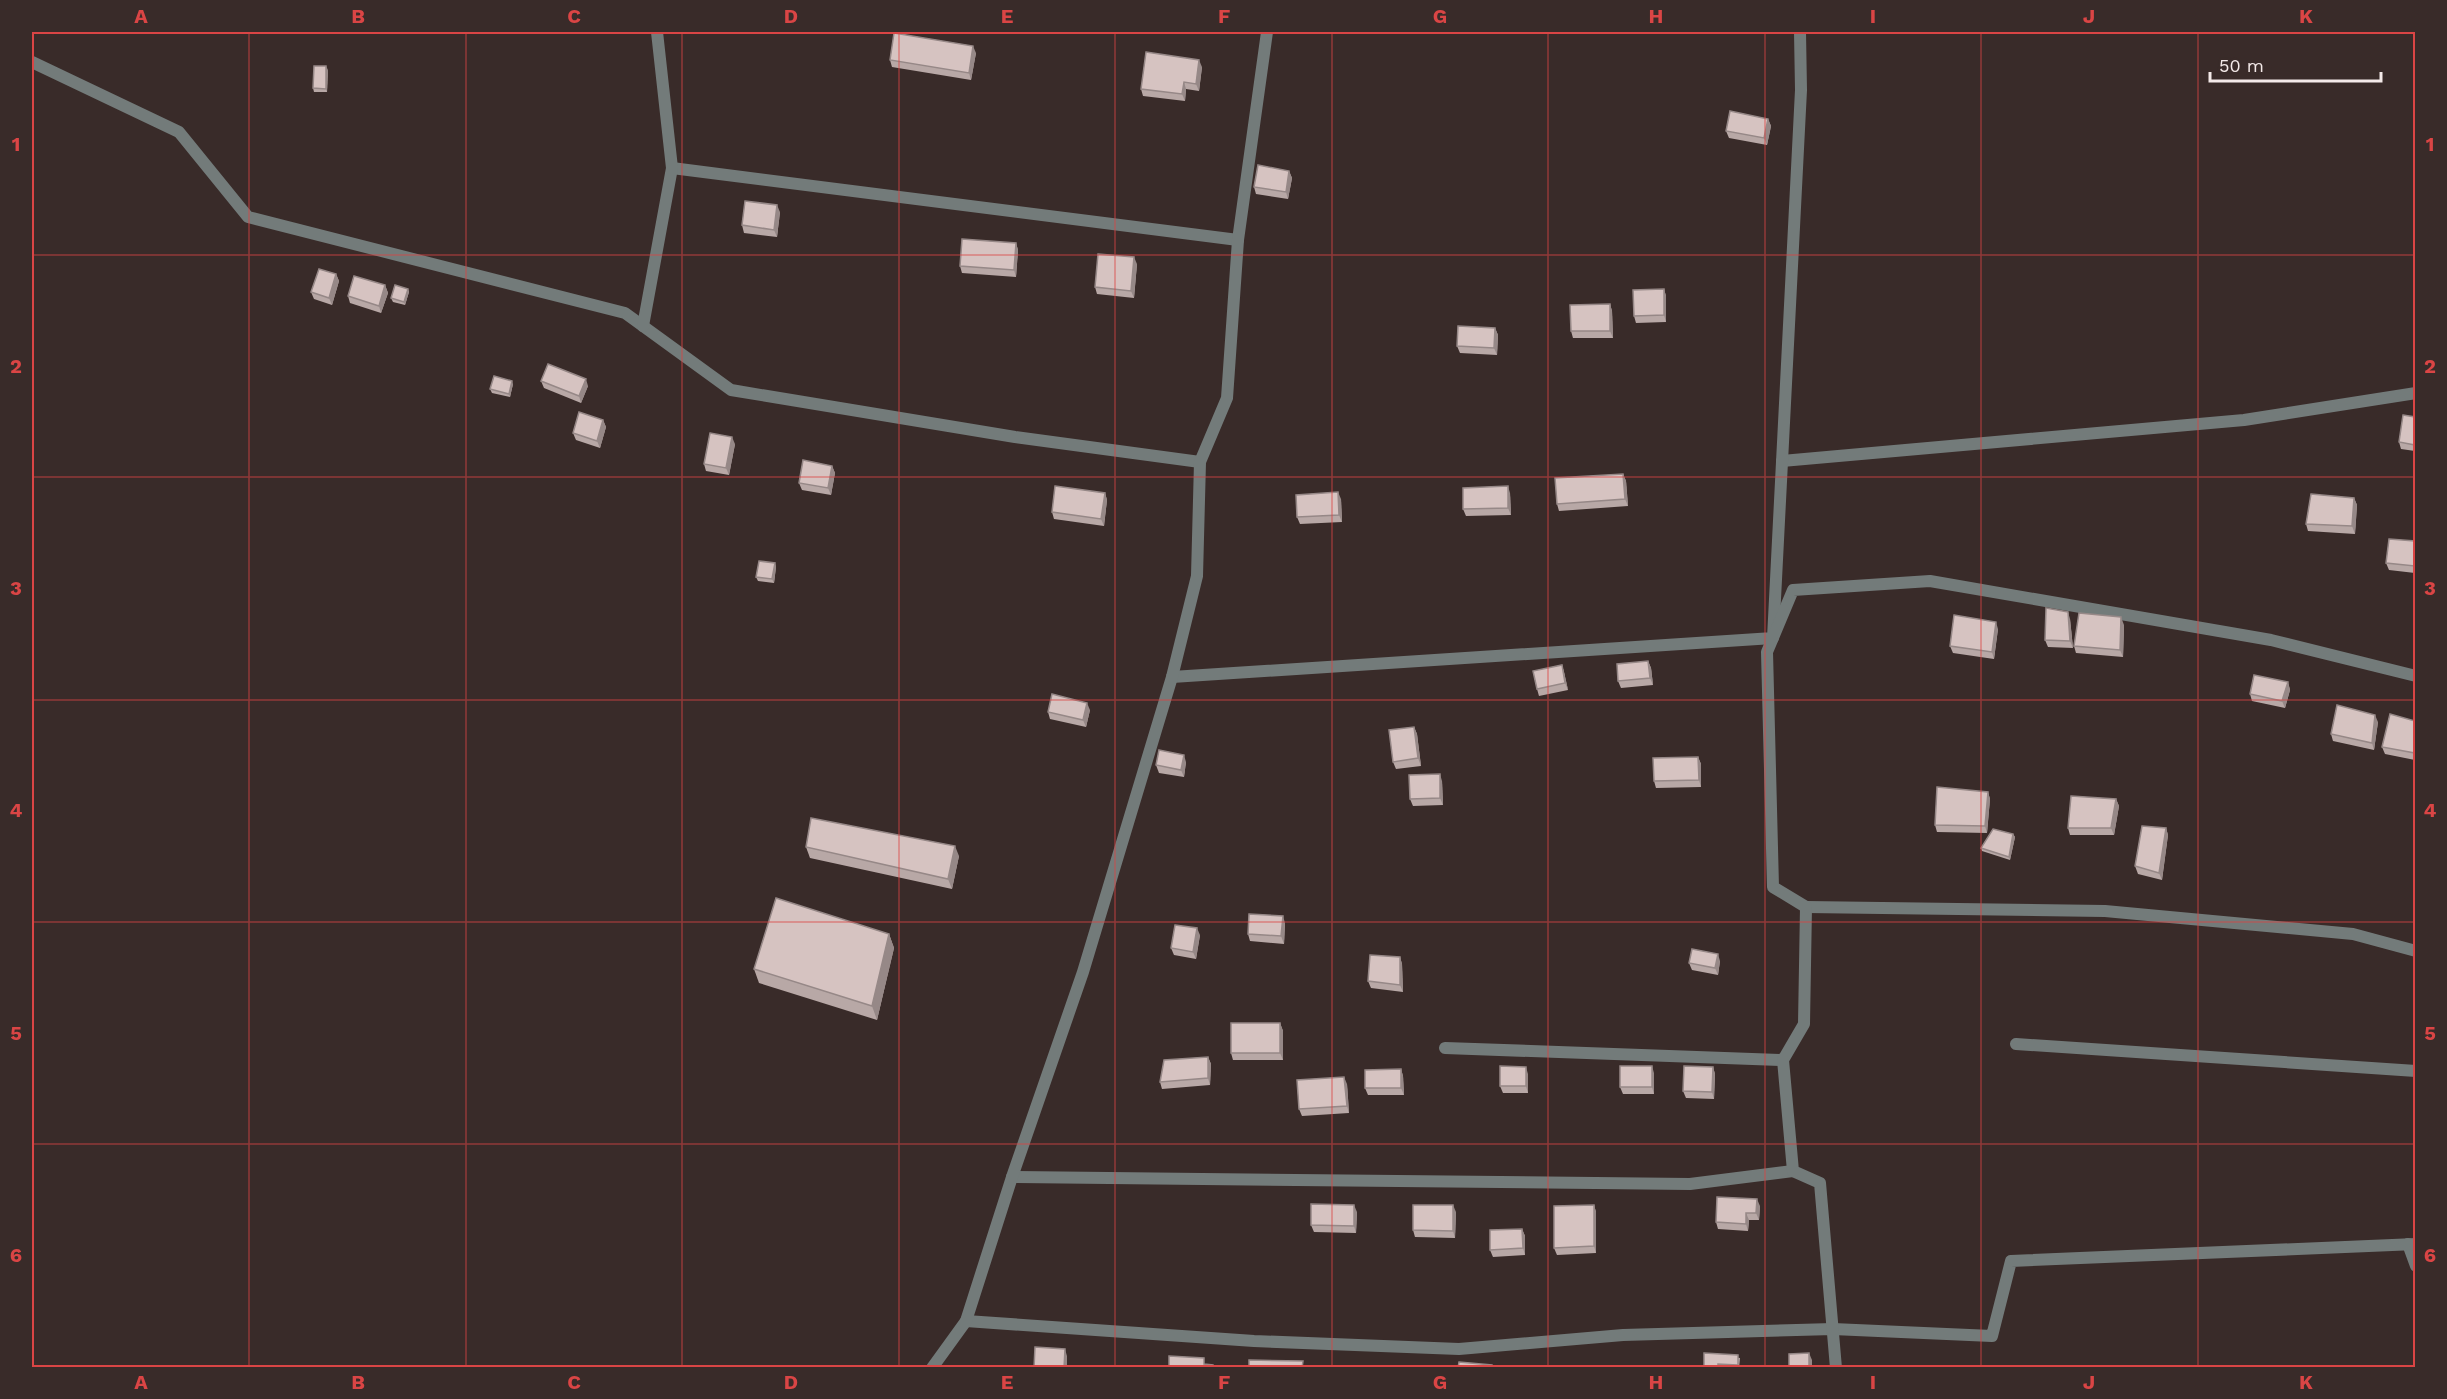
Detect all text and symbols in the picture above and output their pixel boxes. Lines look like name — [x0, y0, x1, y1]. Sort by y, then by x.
text: A — [134, 4, 148, 28]
text: B — [351, 4, 365, 28]
text: C — [567, 4, 581, 28]
text: D — [784, 4, 798, 28]
text: E — [1001, 4, 1013, 28]
text: F — [1218, 4, 1230, 28]
text: G — [1433, 4, 1447, 28]
text: H — [1649, 4, 1663, 28]
text: I — [1870, 4, 1876, 28]
text: J — [2083, 4, 2095, 28]
text: K — [2299, 4, 2313, 28]
scale bar — [2210, 45, 2381, 83]
text: 50 m — [2219, 55, 2264, 76]
text: 1 — [12, 132, 20, 156]
text: 1 — [2426, 132, 2434, 156]
text: 2 — [10, 354, 22, 378]
text: 2 — [2424, 354, 2436, 378]
text: 3 — [10, 576, 22, 600]
text: 3 — [2424, 576, 2436, 600]
text: 4 — [10, 798, 23, 822]
text: 4 — [2424, 798, 2437, 822]
text: 5 — [10, 1021, 22, 1045]
text: 5 — [2424, 1021, 2436, 1045]
text: 6 — [10, 1243, 22, 1267]
text: 6 — [2424, 1243, 2436, 1267]
text: A — [134, 1370, 148, 1394]
text: B — [351, 1370, 365, 1394]
text: C — [567, 1370, 581, 1394]
text: D — [784, 1370, 798, 1394]
text: E — [1001, 1370, 1013, 1394]
text: F — [1218, 1370, 1230, 1394]
text: G — [1433, 1370, 1447, 1394]
text: H — [1649, 1370, 1663, 1394]
text: I — [1870, 1370, 1876, 1394]
text: J — [2083, 1370, 2095, 1394]
text: K — [2299, 1370, 2313, 1394]

